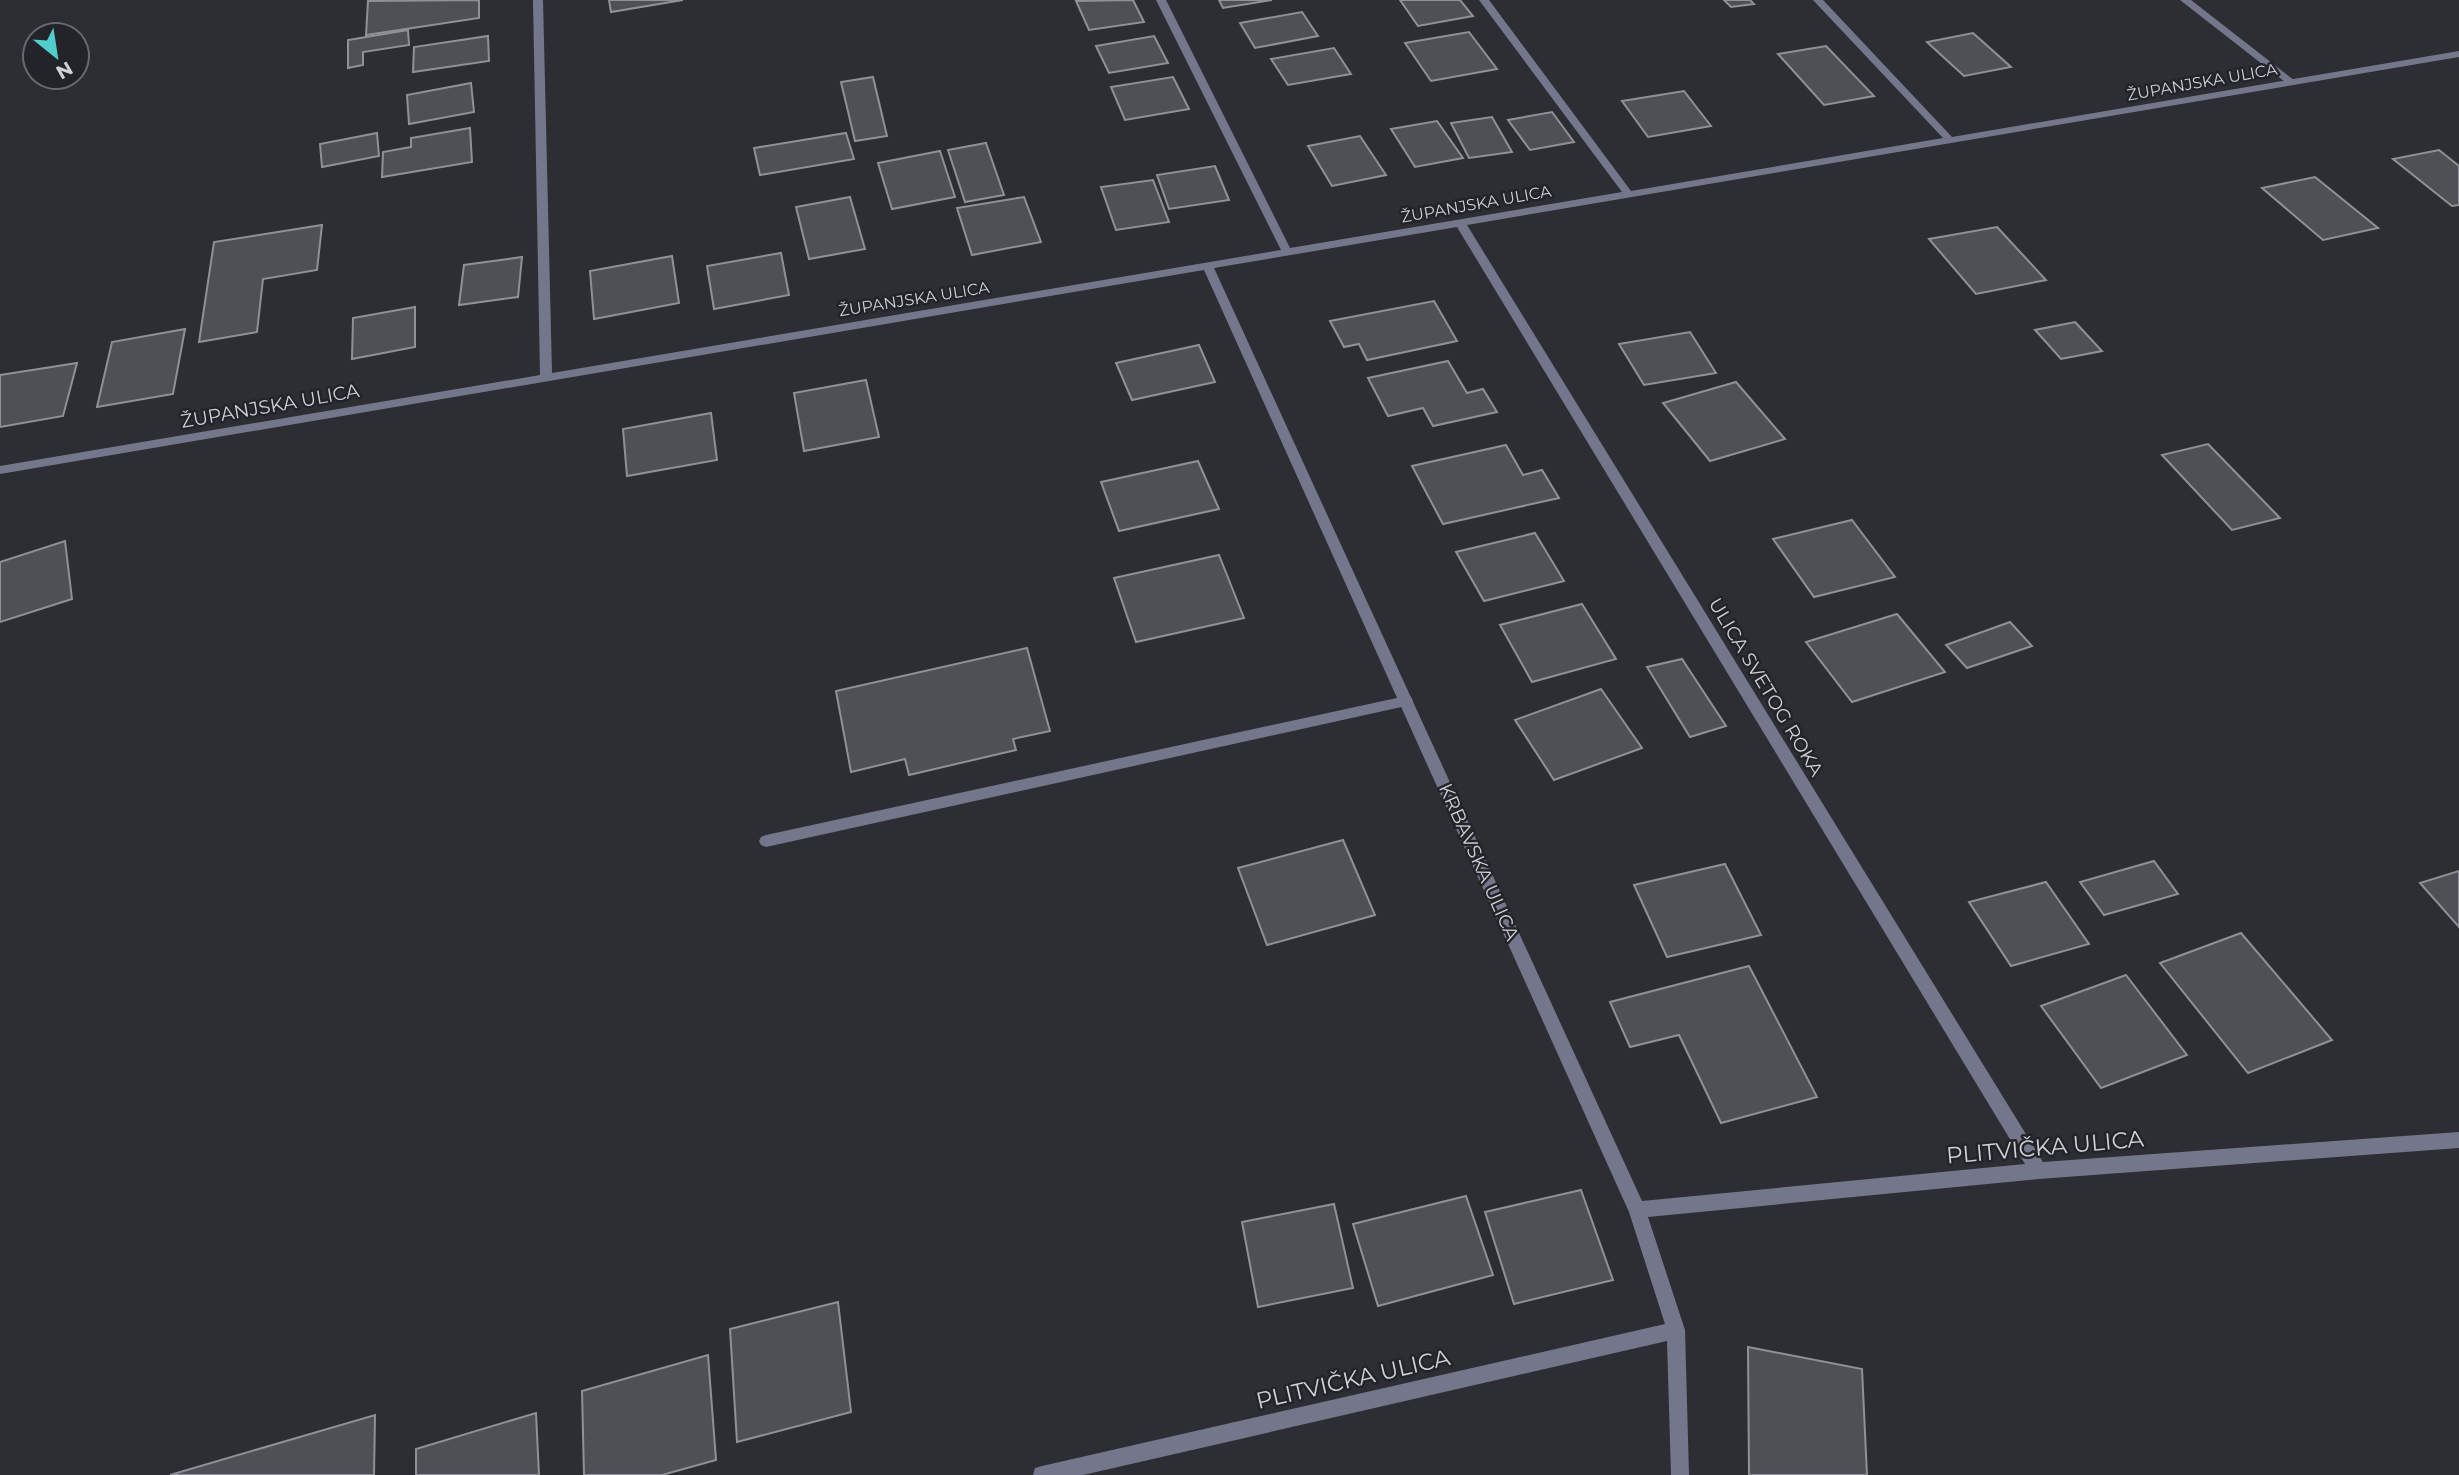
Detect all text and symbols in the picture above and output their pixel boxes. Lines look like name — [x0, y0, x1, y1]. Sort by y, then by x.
north arrow — [21, 21, 91, 91]
text: N — [52, 56, 77, 84]
street label: ŽUPANJSKA ULICA — [2125, 59, 2279, 105]
street label: ŽUPANJSKA ULICA — [1399, 181, 1553, 227]
street label: ŽUPANJSKA ULICA — [837, 278, 991, 320]
street label: ŽUPANJSKA ULICA — [179, 379, 361, 433]
street label: ULICA SVETOG ROKA — [1704, 594, 1829, 781]
street label: KRBAVSKA ULICA — [1434, 780, 1524, 944]
street label: PLITVIČKA ULICA — [1945, 1124, 2145, 1170]
street label: PLITVIČKA ULICA — [1253, 1343, 1453, 1415]

